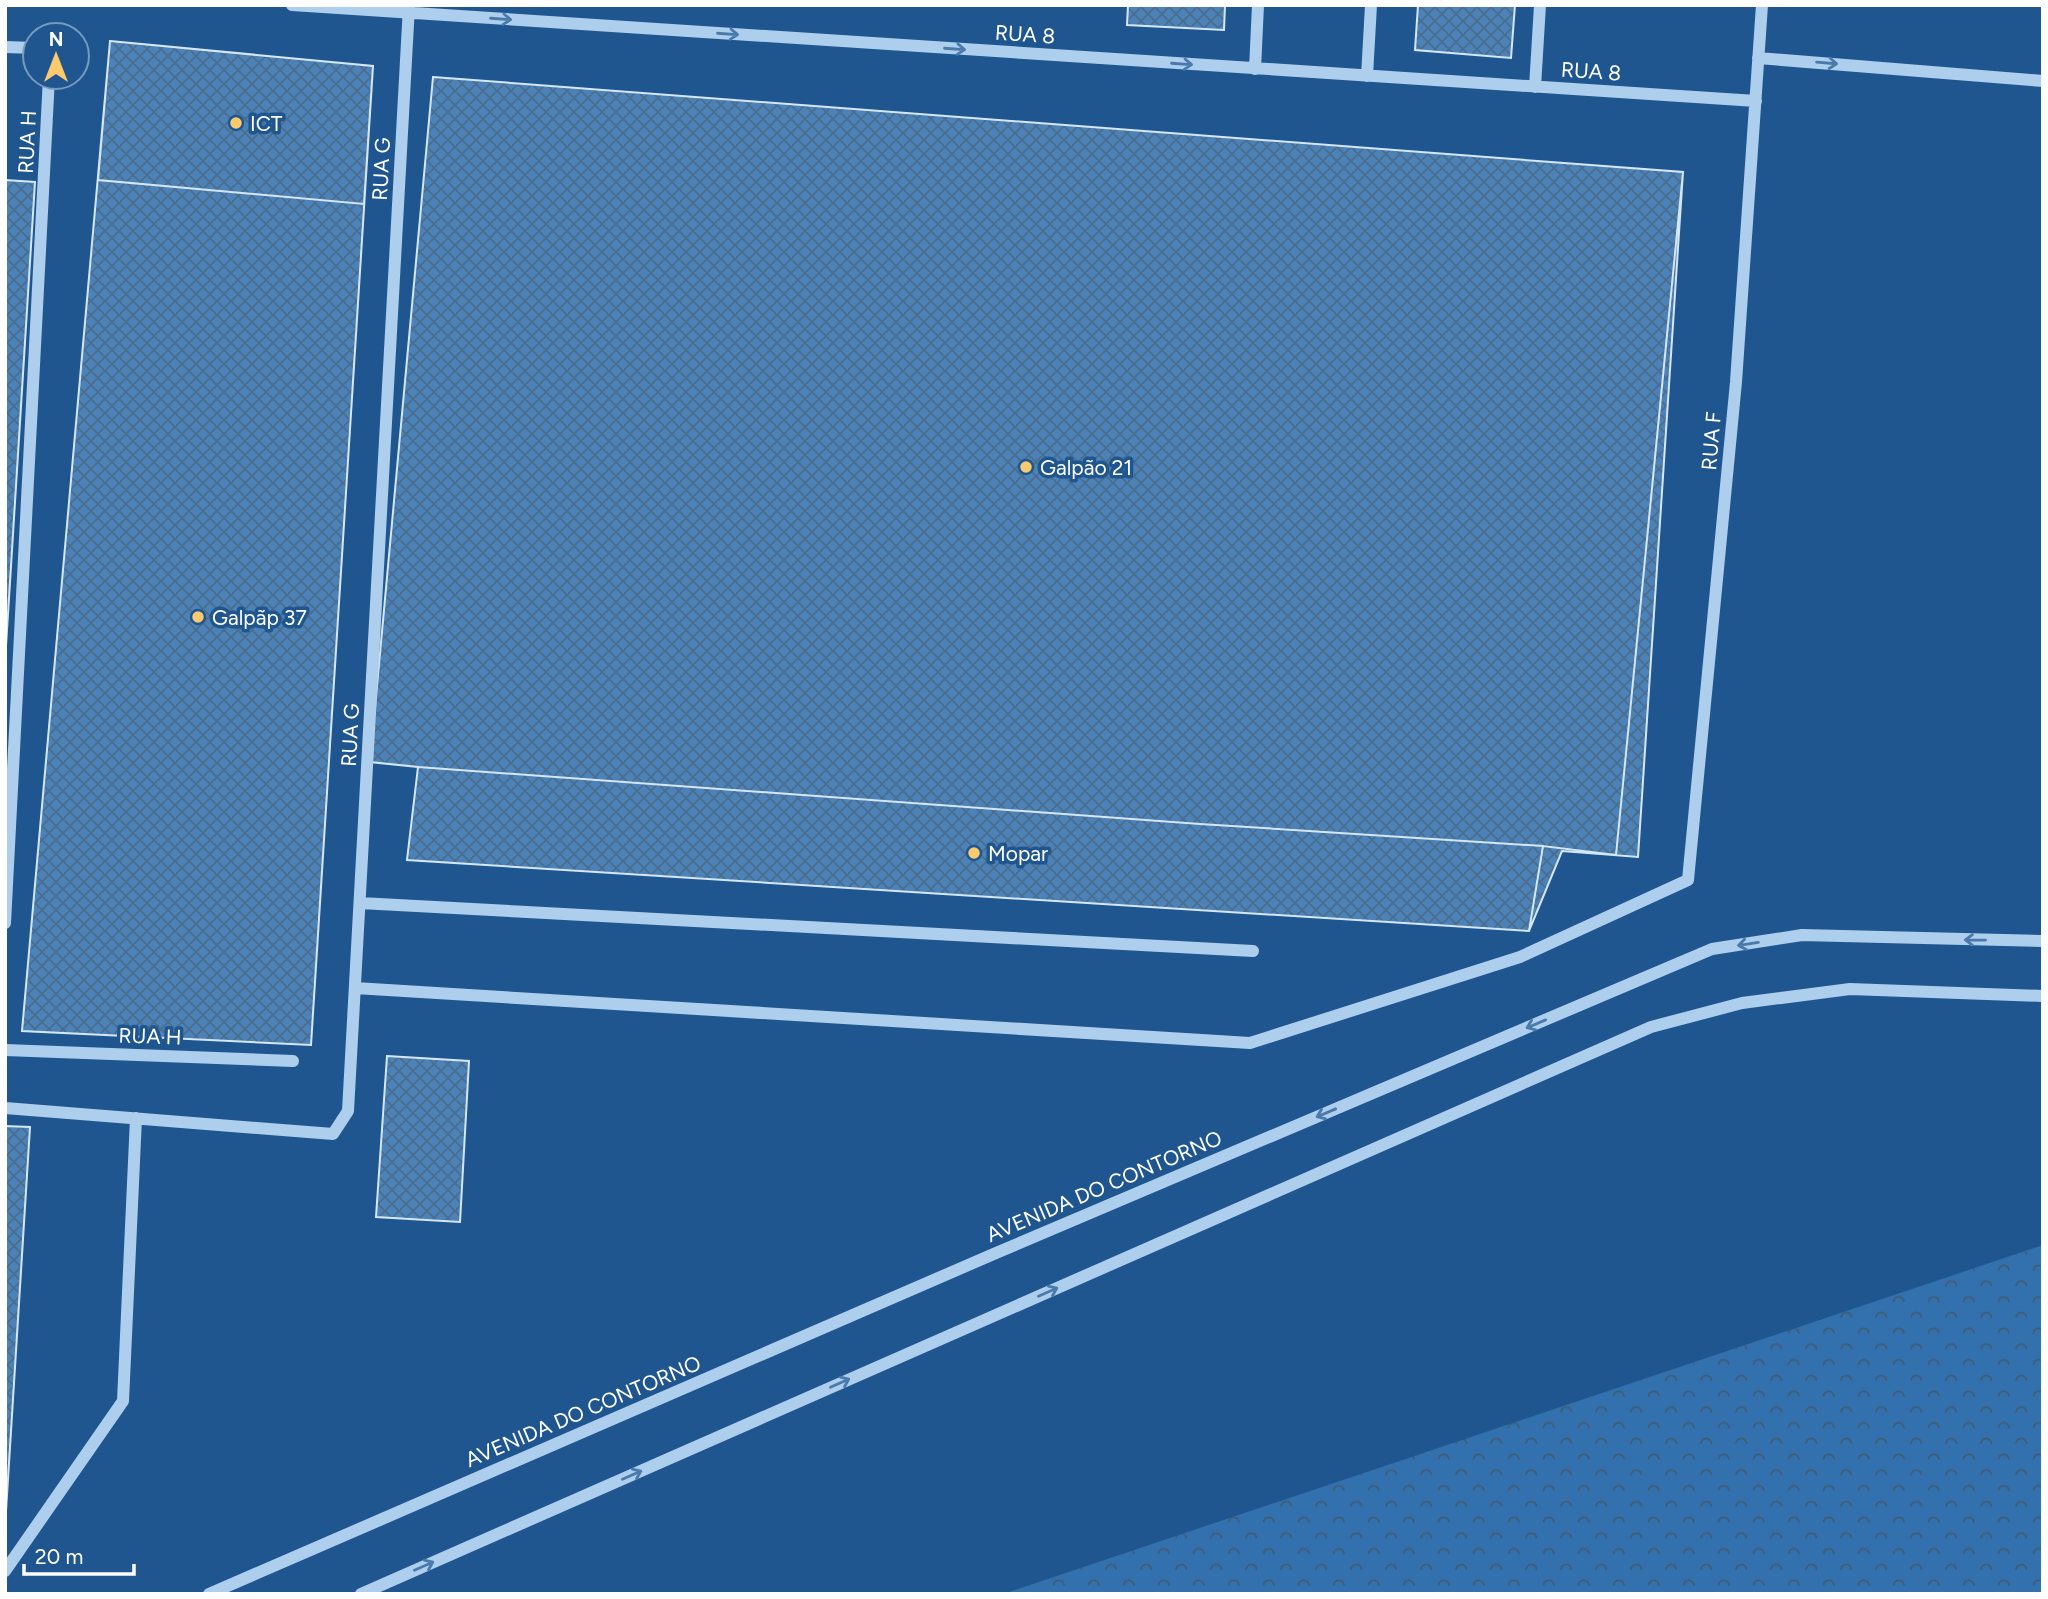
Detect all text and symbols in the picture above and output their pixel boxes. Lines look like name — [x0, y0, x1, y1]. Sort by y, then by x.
one-way arrow — [490, 13, 512, 26]
street label: RUA 8 — [994, 19, 1056, 49]
north arrow — [21, 21, 91, 91]
text: N — [49, 28, 63, 51]
one-way arrow — [717, 28, 739, 41]
one-way arrow — [944, 43, 966, 56]
street label: RUA 8 — [1560, 56, 1622, 86]
one-way arrow — [1815, 57, 1837, 70]
one-way arrow — [1171, 58, 1193, 71]
street label: RUA H — [13, 110, 41, 174]
place label: ICT — [250, 111, 283, 136]
marker: ICT — [228, 115, 244, 131]
street label: RUA G — [367, 137, 395, 201]
street label: RUA F — [1696, 411, 1726, 471]
place label: Galpão 21 — [1040, 455, 1132, 480]
marker: Galpão 21 — [1018, 459, 1034, 475]
place label: Galpãp 37 — [212, 605, 307, 630]
marker: Galpãp 37 — [190, 609, 206, 625]
street label: RUA G — [336, 703, 364, 767]
place label: Mopar — [988, 841, 1048, 866]
marker: Mopar — [966, 845, 982, 861]
one-way arrow — [1963, 933, 1986, 946]
one-way arrow — [1737, 938, 1760, 951]
one-way arrow — [1526, 1018, 1547, 1031]
street label: RUA H — [118, 1022, 182, 1050]
one-way arrow — [1316, 1107, 1338, 1120]
street label: AVENIDA DO CONTORNO — [983, 1125, 1225, 1247]
one-way arrow — [1037, 1285, 1059, 1298]
street label: AVENIDA DO CONTORNO — [462, 1350, 704, 1472]
one-way arrow — [829, 1376, 850, 1389]
one-way arrow — [621, 1468, 642, 1481]
scale bar — [24, 1532, 135, 1576]
text: 20 m — [35, 1544, 83, 1569]
one-way arrow — [412, 1559, 434, 1572]

